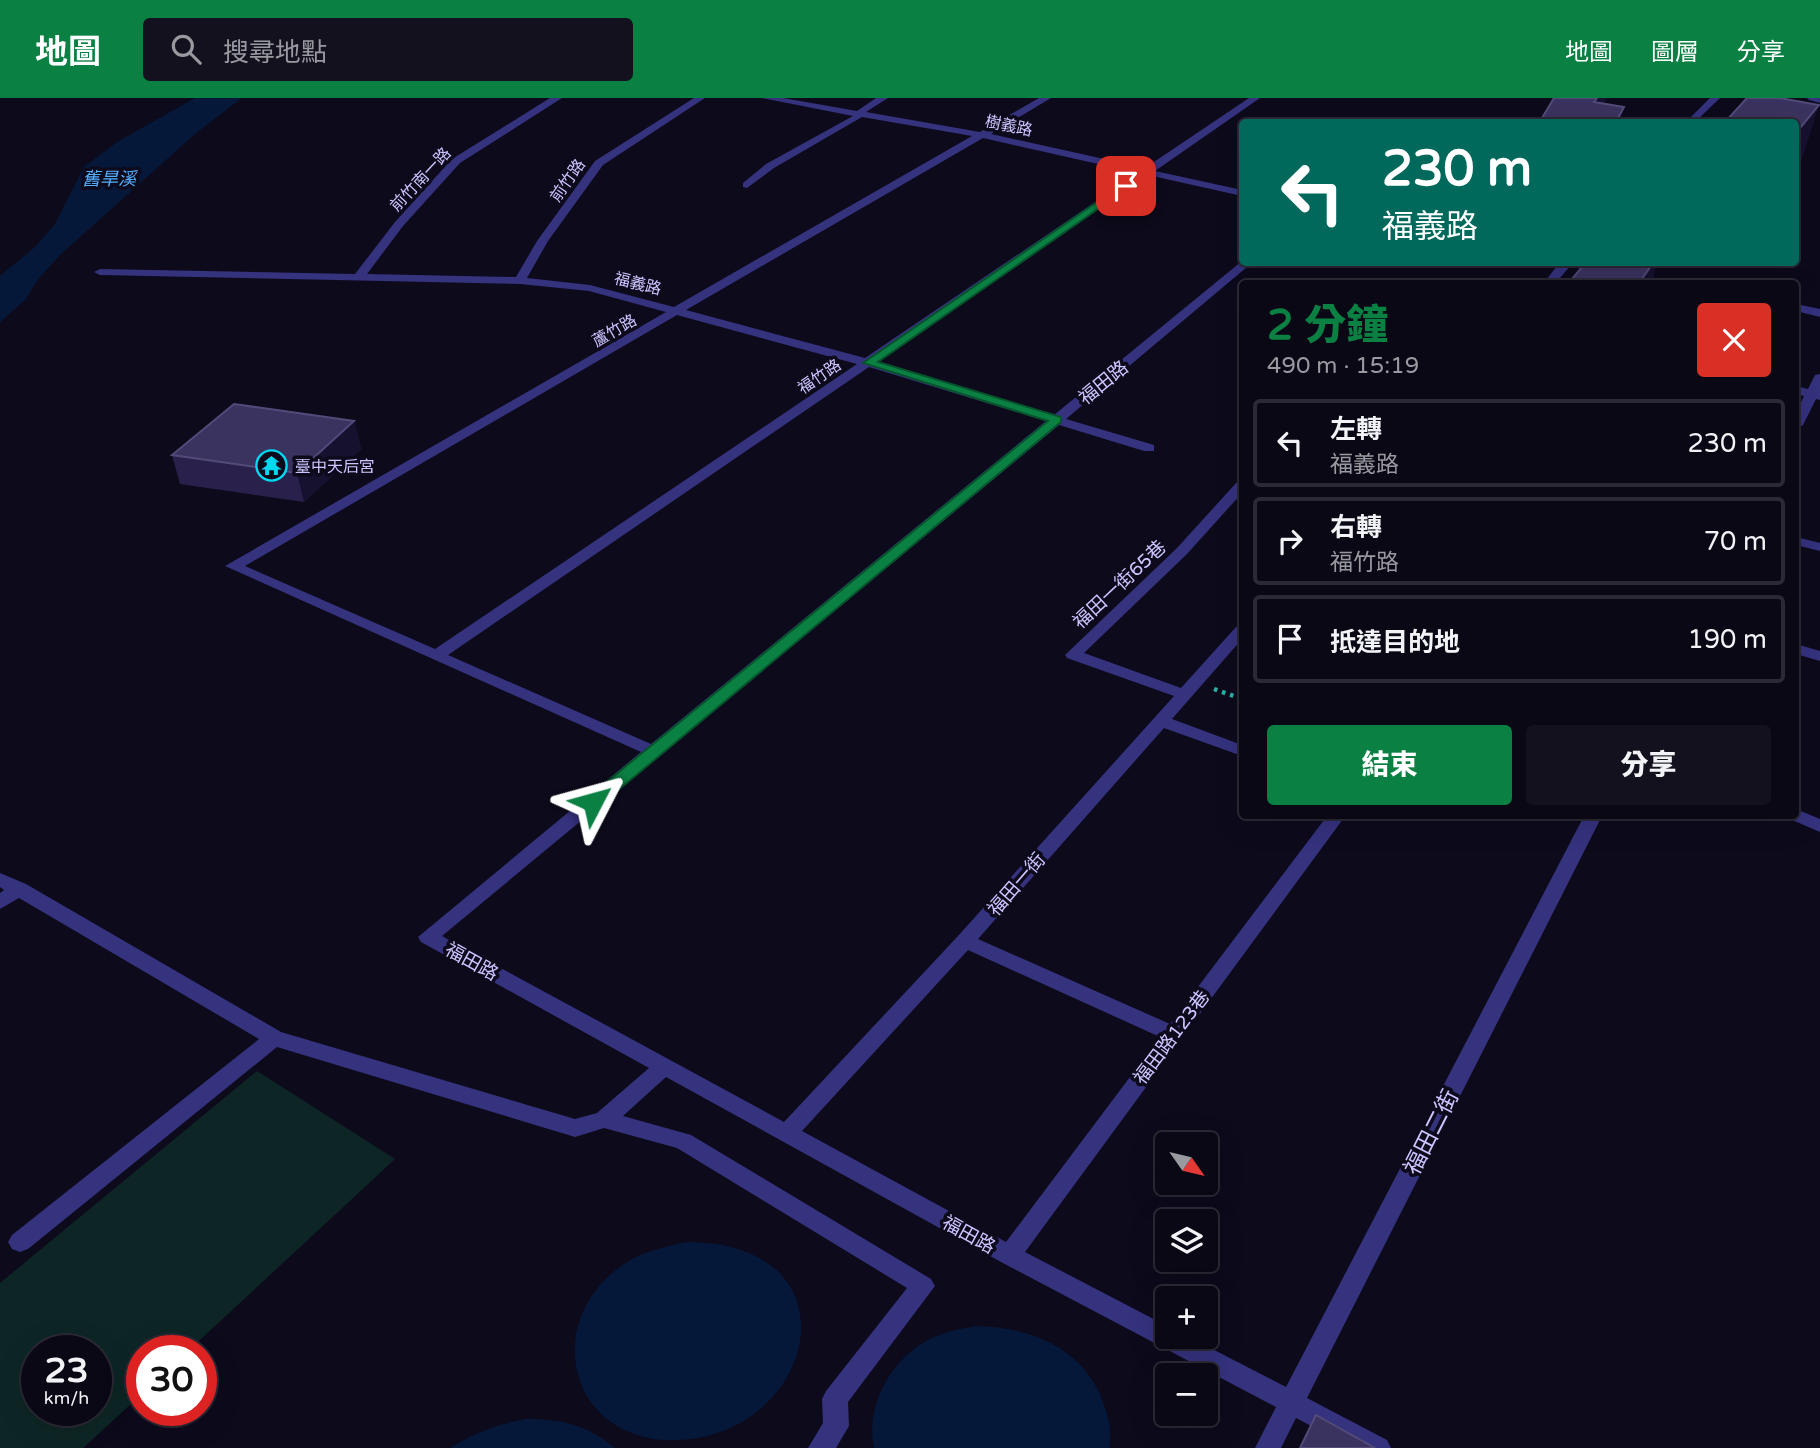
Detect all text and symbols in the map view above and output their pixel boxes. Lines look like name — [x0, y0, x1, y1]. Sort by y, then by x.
search box — [143, 18, 633, 81]
icon: search — [167, 30, 205, 68]
text: 地圖 — [35, 33, 101, 72]
text: 搜尋地點 — [223, 37, 327, 68]
text: 地圖 — [1565, 38, 1613, 67]
text: 圖層 — [1651, 38, 1699, 67]
text: 分享 — [1737, 38, 1785, 67]
street label: 樹義路 — [983, 111, 1034, 141]
text: 230 m — [1382, 140, 1532, 199]
street label: 前竹南一路 — [386, 144, 455, 216]
icon: left — [1267, 147, 1358, 238]
street label: 前竹路 — [546, 155, 590, 206]
pin — [1096, 156, 1156, 216]
icon: arrive — [1107, 167, 1145, 205]
water label: 舊旱溪 — [82, 168, 139, 190]
text: 福義路 — [1382, 208, 1478, 246]
street label: 福義路 — [612, 268, 663, 299]
text: 2 分鐘 — [1267, 300, 1388, 351]
button: close — [1697, 303, 1771, 377]
street label: 蘆竹路 — [589, 310, 640, 352]
text: 490 m · 15:19 — [1267, 352, 1419, 380]
street label: 福竹路 — [794, 355, 845, 399]
street label: 福田路 — [1075, 356, 1133, 409]
text: 左轉 — [1330, 414, 1382, 445]
icon: left — [1271, 424, 1309, 462]
text: 230 m — [1687, 428, 1767, 459]
temple icon: 臺中天后宮 — [255, 449, 289, 483]
text: 福義路 — [1330, 451, 1399, 479]
place label: 臺中天后宮 — [295, 457, 375, 477]
text: 右轉 — [1330, 512, 1382, 543]
icon: right — [1271, 522, 1309, 560]
text: 70 m — [1704, 526, 1767, 557]
street label: 福田一街65巷 — [1069, 536, 1171, 633]
text: 福竹路 — [1330, 549, 1399, 577]
icon: arrive — [1271, 620, 1309, 658]
text: 190 m — [1687, 624, 1767, 655]
text: 抵達目的地 — [1330, 627, 1460, 658]
button: 結束 — [1267, 725, 1512, 805]
button: 分享 — [1526, 725, 1771, 805]
position arrow — [556, 765, 630, 839]
street label: 福田一街 — [984, 849, 1050, 921]
street label: 福田路 — [441, 938, 502, 985]
street label: 福田路123巷 — [1129, 986, 1214, 1089]
street label: 福田二街 — [1399, 1085, 1465, 1180]
north arrow — [1155, 1132, 1218, 1195]
map controls — [1155, 1132, 1218, 1426]
button: layers — [1155, 1209, 1218, 1272]
street label: 福田路 — [938, 1211, 999, 1258]
button: + — [1155, 1286, 1218, 1349]
speed limit sign: 30 — [126, 1335, 217, 1426]
text: 23 — [45, 1350, 88, 1392]
button: − — [1155, 1363, 1218, 1426]
text: km/h — [44, 1387, 89, 1409]

